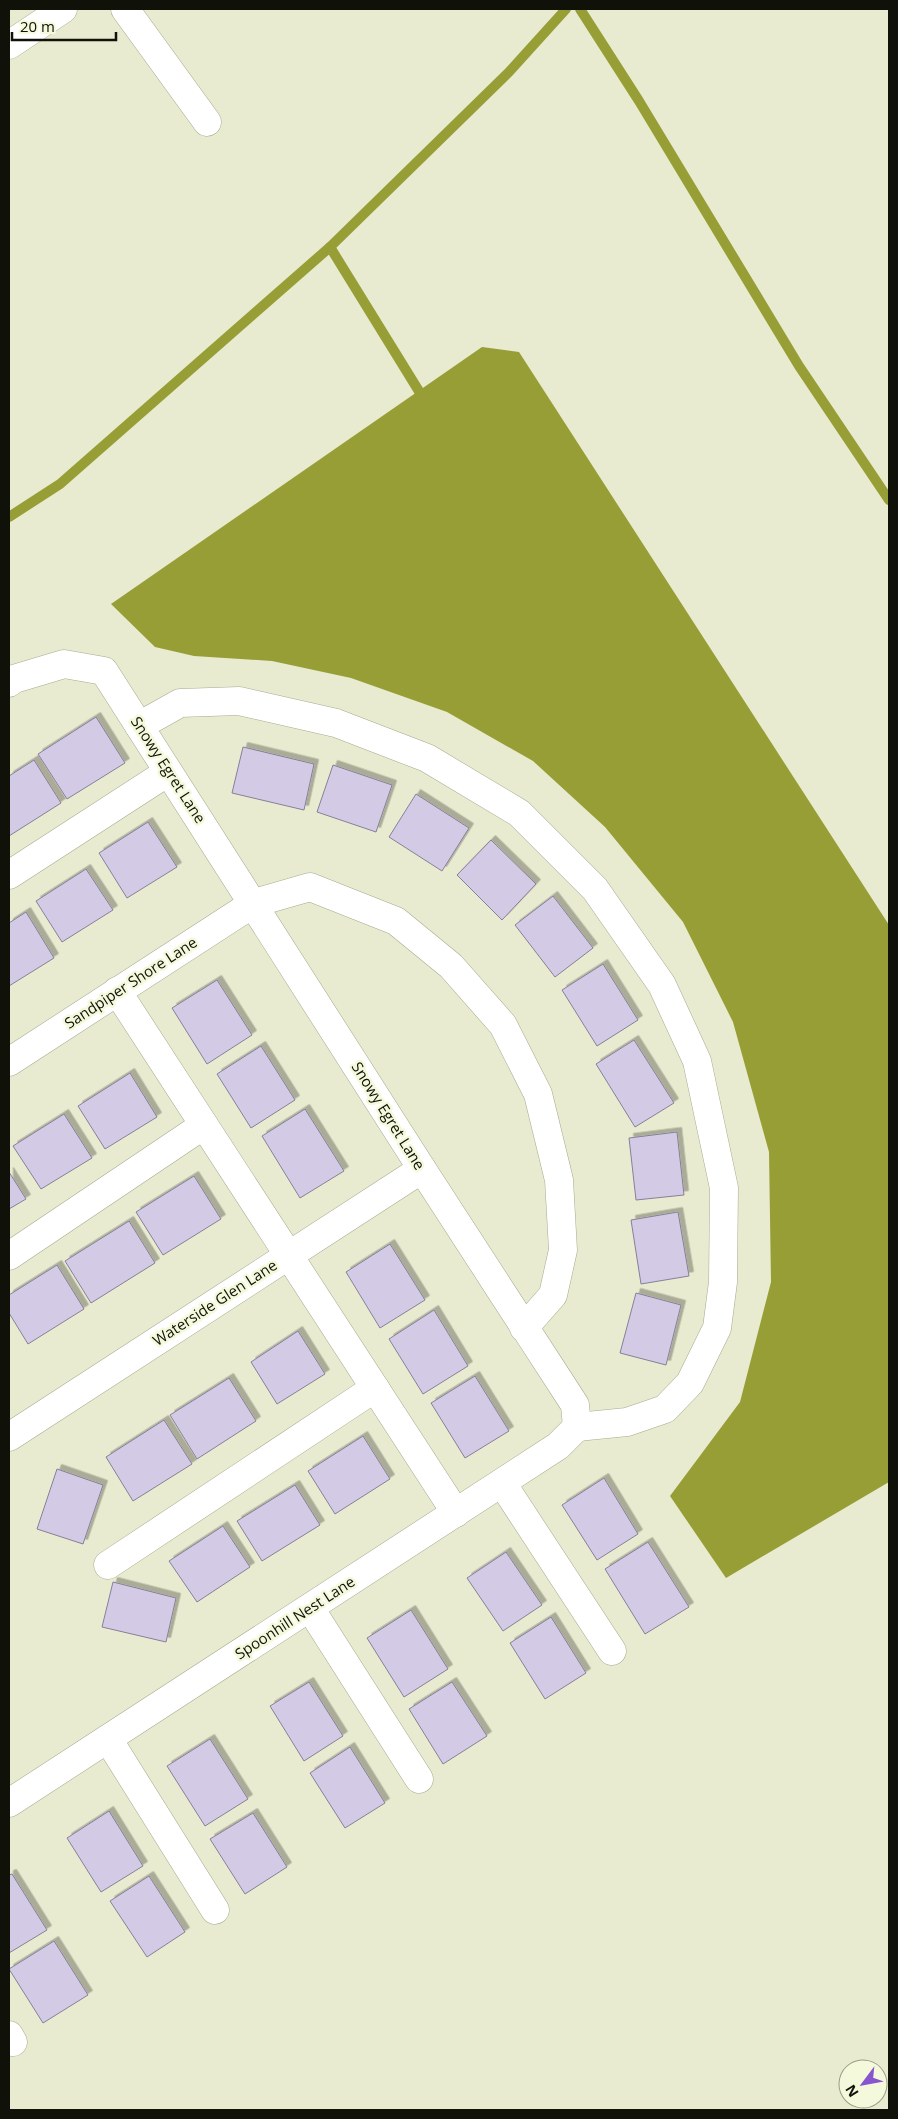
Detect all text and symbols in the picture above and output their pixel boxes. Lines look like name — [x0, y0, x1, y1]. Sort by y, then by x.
scale bar — [12, 10, 116, 42]
text: 20 m — [20, 16, 55, 36]
street label: Snowy Egret Lane — [127, 712, 211, 827]
street label: Sandpiper Shore Lane — [60, 932, 201, 1033]
street label: Snowy Egret Lane — [348, 1058, 430, 1173]
street label: Waterside Glen Lane — [148, 1254, 281, 1350]
street label: Spoonhill Nest Lane — [231, 1571, 358, 1663]
north arrow — [838, 2059, 888, 2109]
text: N — [840, 2081, 863, 2101]

